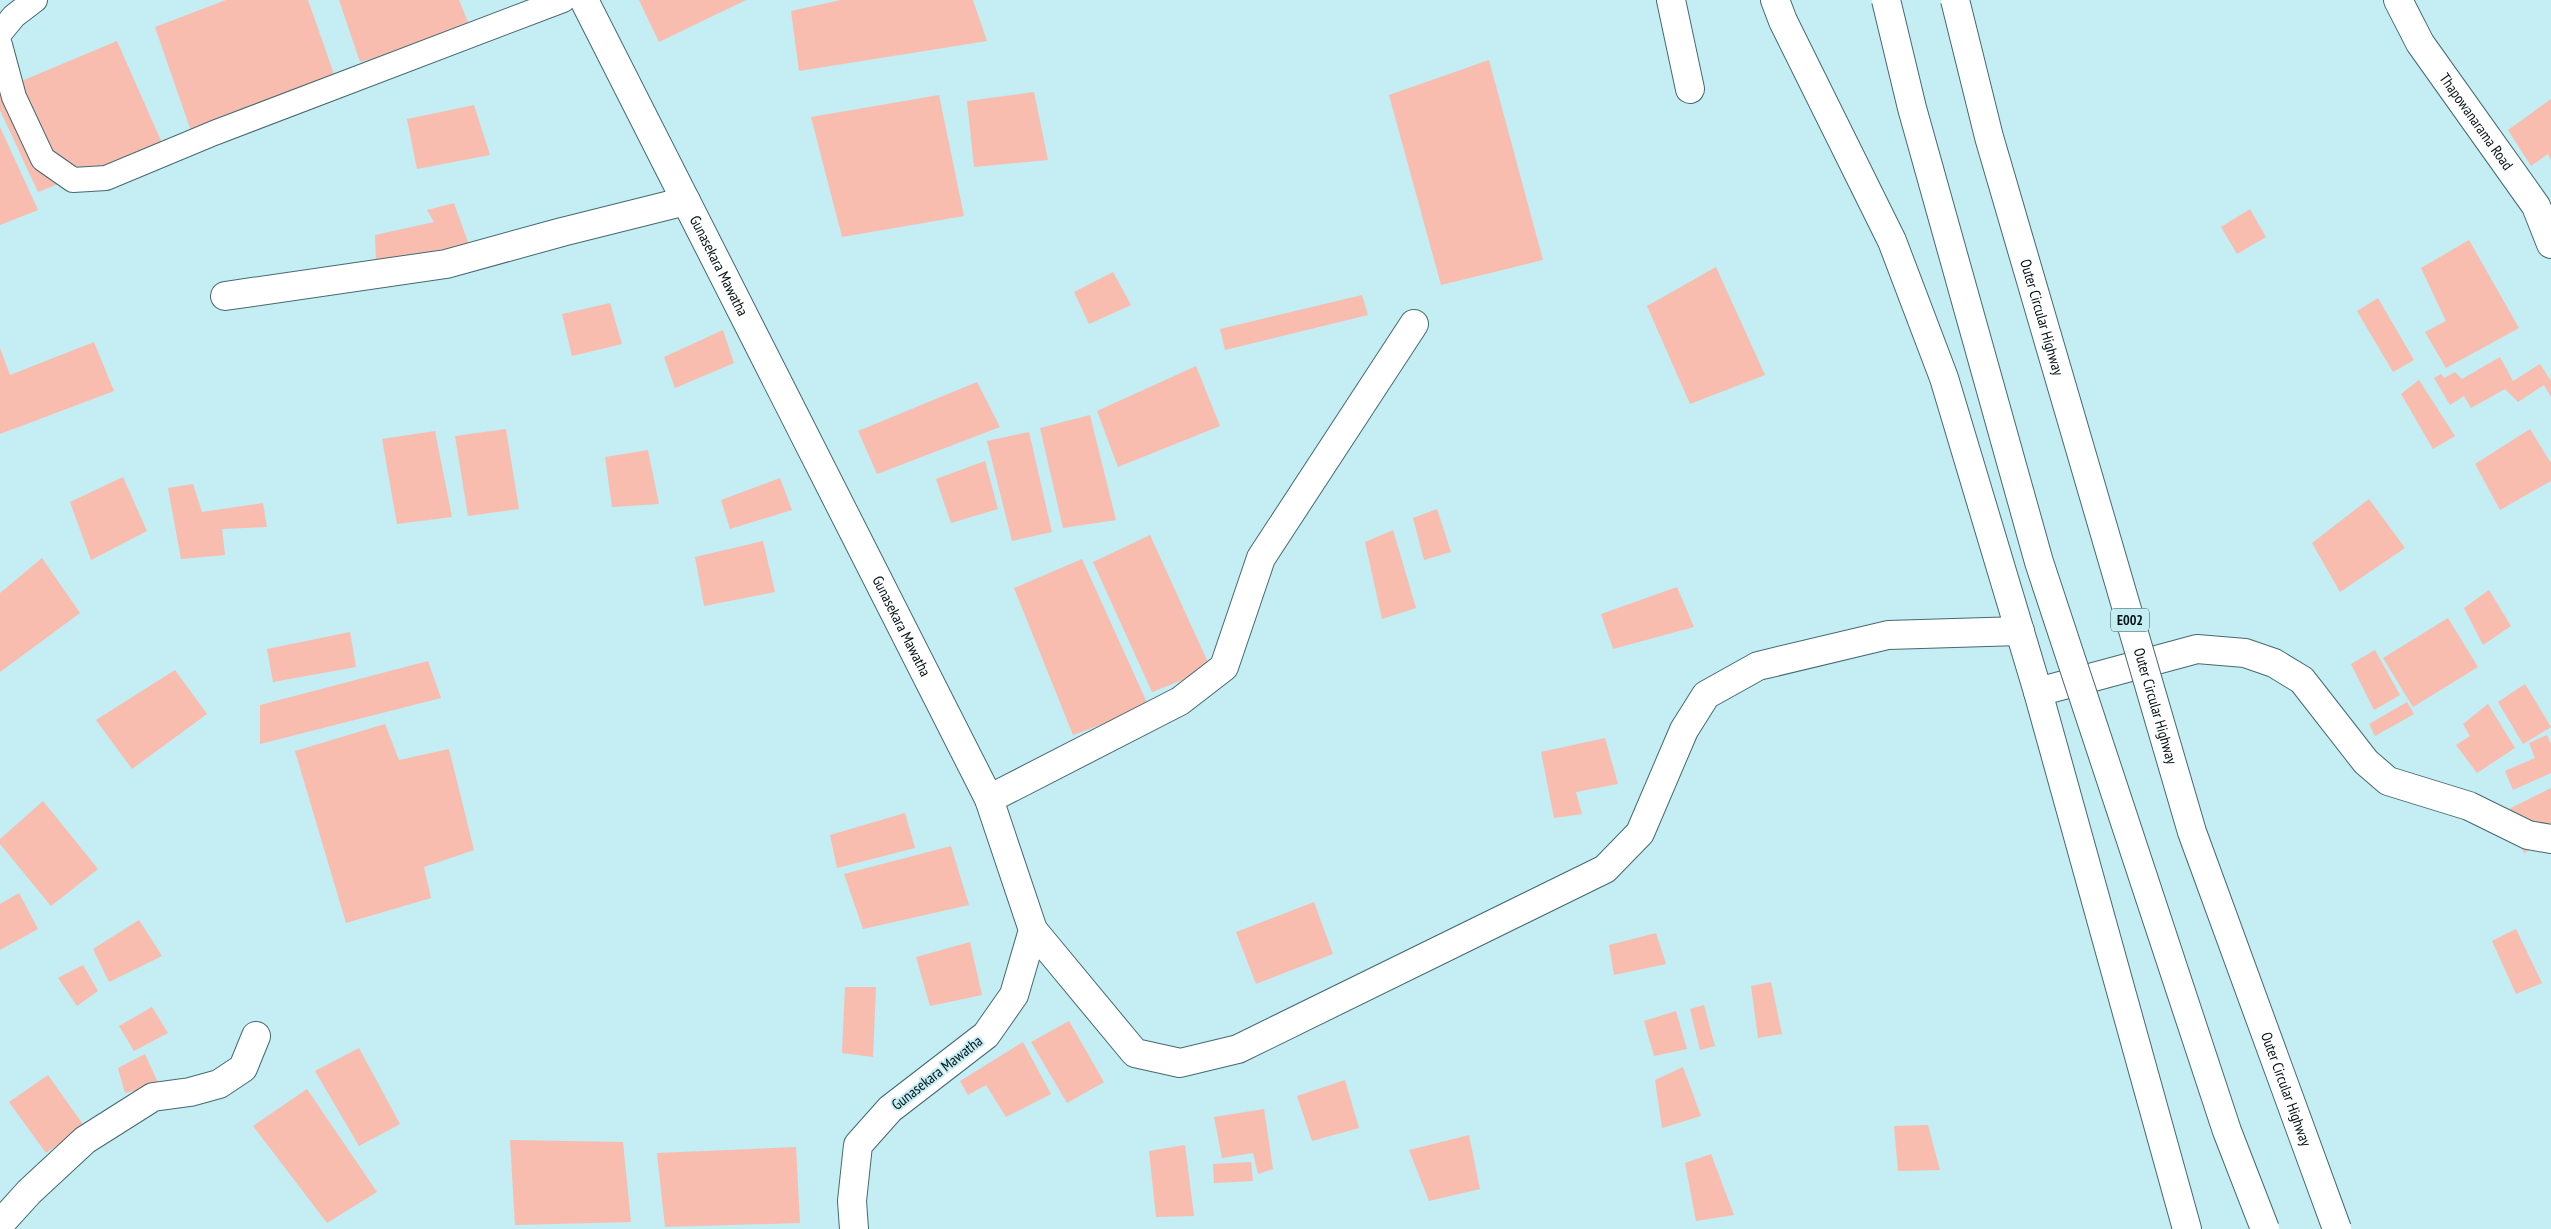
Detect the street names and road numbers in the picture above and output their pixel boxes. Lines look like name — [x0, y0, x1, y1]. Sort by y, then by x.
street label: Thapowanarama Road — [2436, 69, 2517, 174]
street label: Gunasekara Mawatha — [686, 212, 753, 319]
street label: Outer Circular Highway — [2016, 257, 2068, 378]
street label: Gunasekara Mawatha — [868, 572, 935, 679]
road number: E002 — [2111, 608, 2149, 632]
street label: Outer Circular Highway — [2130, 646, 2182, 767]
street label: Outer Circular Highway — [2257, 1029, 2316, 1149]
street label: Gunasekara Mawatha — [888, 1031, 986, 1114]

